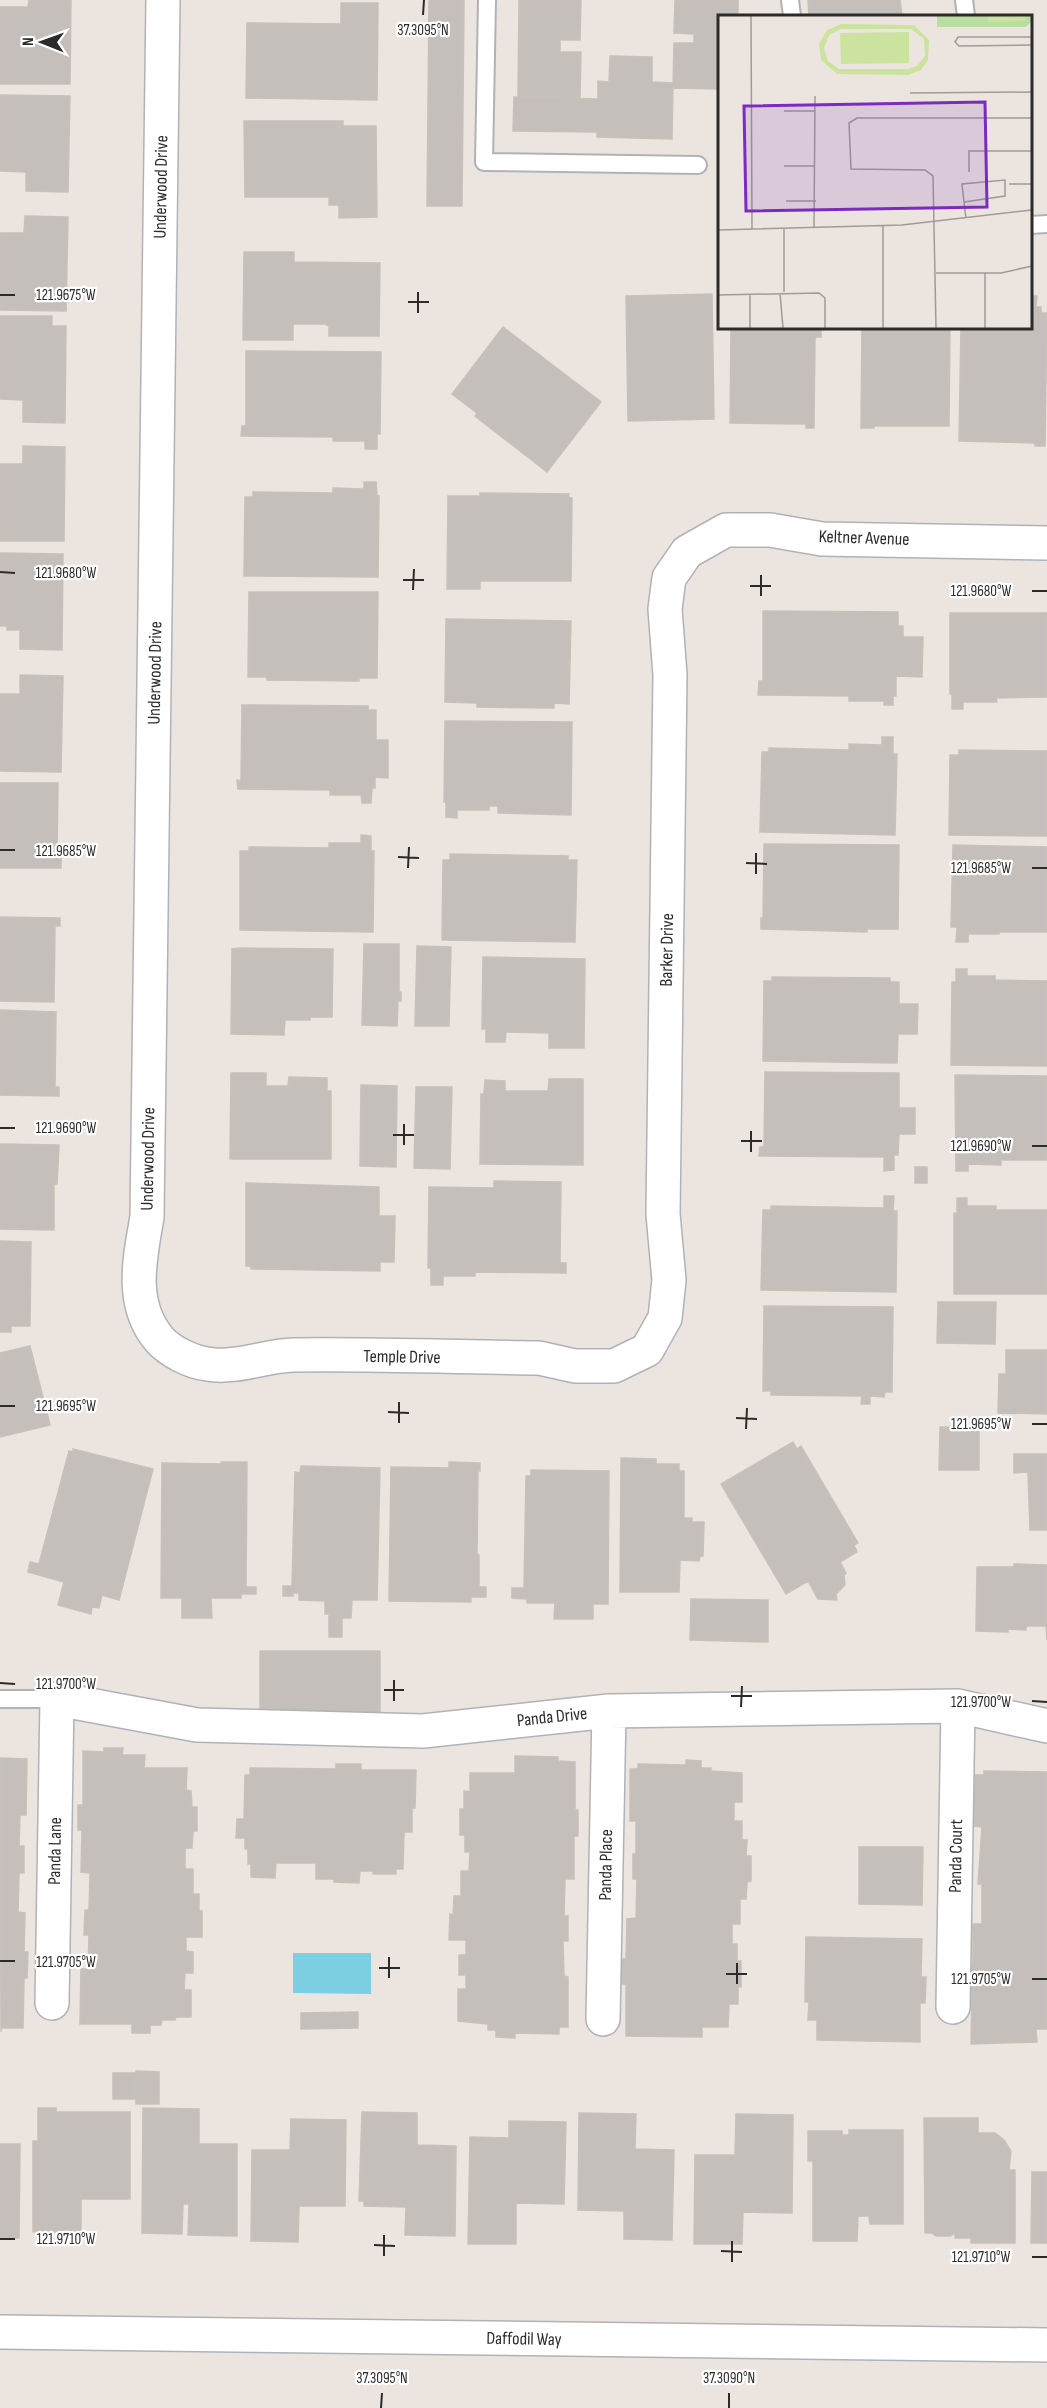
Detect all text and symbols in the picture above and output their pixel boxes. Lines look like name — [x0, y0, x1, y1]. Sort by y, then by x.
north arrow — [12, 12, 72, 72]
inset map — [718, 15, 1032, 328]
text: 37.3095°N — [397, 21, 449, 40]
text: N — [19, 37, 38, 46]
street label: Underwood Drive — [150, 135, 172, 239]
text: 121.9675°W — [36, 286, 96, 305]
street label: Keltner Avenue — [818, 526, 910, 550]
text: 121.9680°W — [36, 564, 96, 583]
text: 121.9680°W — [951, 582, 1011, 601]
street label: Underwood Drive — [144, 621, 166, 725]
text: 121.9685°W — [36, 842, 96, 861]
text: 121.9685°W — [951, 859, 1011, 878]
street label: Barker Drive — [656, 913, 678, 987]
street label: Underwood Drive — [137, 1107, 159, 1211]
text: 121.9690°W — [36, 1119, 96, 1138]
text: 121.9690°W — [951, 1137, 1011, 1156]
street label: Temple Drive — [363, 1346, 441, 1368]
text: 121.9695°W — [36, 1397, 96, 1416]
text: 121.9695°W — [951, 1415, 1011, 1434]
text: 121.9700°W — [36, 1675, 96, 1694]
text: 121.9700°W — [951, 1693, 1011, 1712]
street label: Panda Drive — [516, 1703, 588, 1731]
street label: Panda Lane — [44, 1817, 66, 1885]
street label: Panda Court — [945, 1818, 967, 1893]
street label: Panda Place — [595, 1829, 617, 1901]
text: 121.9705°W — [36, 1953, 96, 1972]
text: 121.9705°W — [951, 1970, 1011, 1989]
text: 121.9710°W — [37, 2230, 96, 2249]
text: 121.9710°W — [952, 2248, 1011, 2267]
street label: Daffodil Way — [486, 2328, 562, 2350]
text: 37.3095°N — [356, 2369, 408, 2388]
text: 37.3090°N — [703, 2369, 755, 2388]

